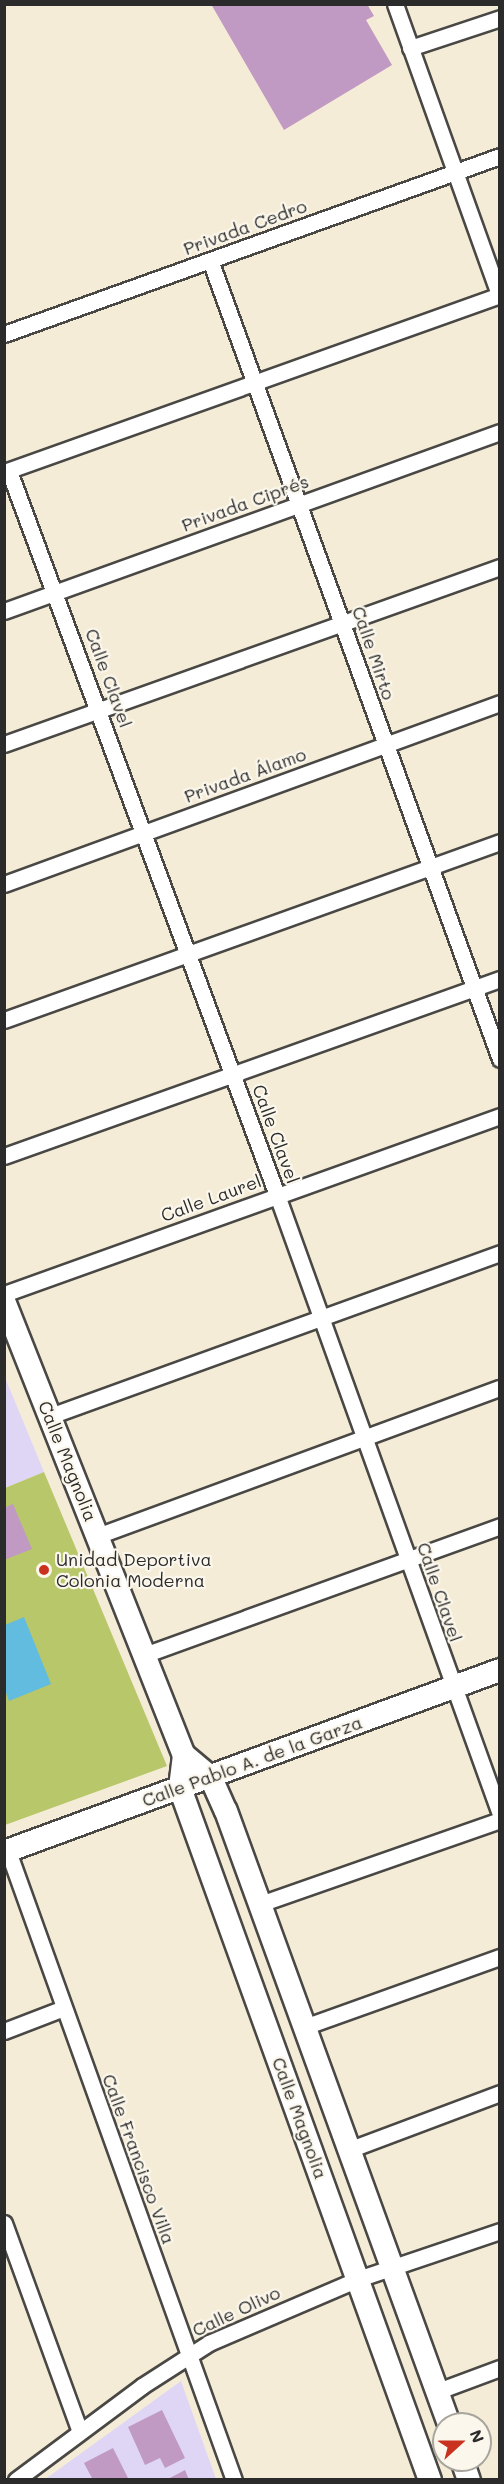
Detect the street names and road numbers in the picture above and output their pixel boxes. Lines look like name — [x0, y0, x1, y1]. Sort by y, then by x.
street label: Privada Cedro — [180, 195, 310, 259]
street label: Privada Ciprés — [179, 470, 311, 536]
street label: Calle Mirto — [348, 603, 400, 703]
street label: Calle Clavel — [81, 626, 137, 730]
street label: Privada Álamo — [181, 743, 309, 807]
street label: Calle Clavel — [248, 1082, 304, 1186]
street label: Calle Laurel — [158, 1170, 264, 1226]
street label: Calle Magnolia — [34, 1398, 102, 1524]
street label: Calle Clavel — [413, 1539, 467, 1645]
street label: Calle Pablo A. de la Garza — [139, 1711, 365, 1811]
street label: Calle Magnolia — [268, 2054, 332, 2182]
street label: Calle Francisco Villa — [98, 2071, 180, 2247]
street label: Calle Olivo — [189, 2281, 283, 2341]

